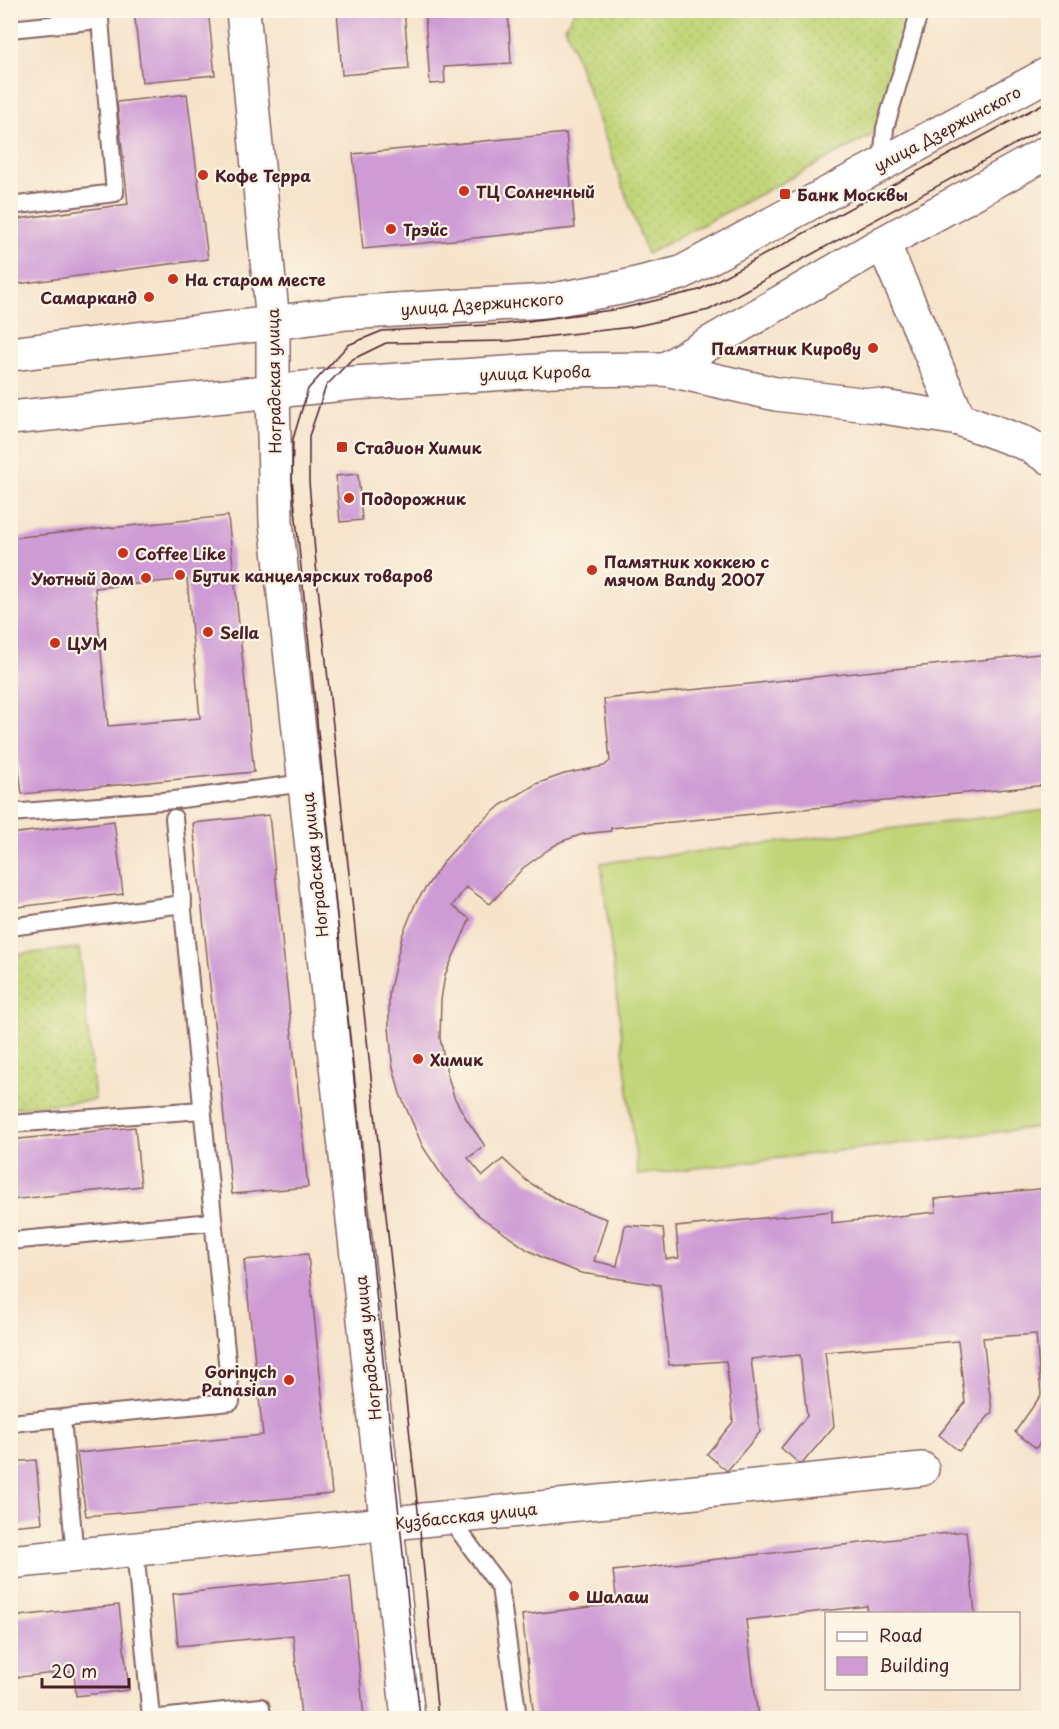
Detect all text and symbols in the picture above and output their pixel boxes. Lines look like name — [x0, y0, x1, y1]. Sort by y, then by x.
street label: улица Дзержинского — [869, 79, 1025, 177]
place label: Кофе Терра — [215, 163, 311, 187]
marker: Кофе Терра — [196, 168, 210, 182]
place label: ТЦ Солнечный — [476, 179, 595, 203]
place label: Банк Москвы — [797, 182, 908, 206]
marker: ТЦ Солнечный — [457, 184, 471, 198]
marker: Банк Москвы — [778, 187, 792, 201]
place label: Трэйс — [403, 217, 449, 241]
marker: Трэйс — [384, 222, 398, 236]
place label: На старом месте — [185, 267, 326, 291]
marker: На старом месте — [166, 272, 180, 286]
place label: Самарканд — [40, 285, 137, 309]
street label: улица Дзержинского — [400, 285, 564, 321]
marker: Самарканд — [142, 290, 156, 304]
street label: Ноградская улица — [260, 308, 286, 454]
place label: Памятник Кирову — [711, 336, 861, 360]
marker: Памятник Кирову — [866, 341, 880, 355]
street label: улица Кирова — [479, 358, 591, 386]
place label: Стадион Химик — [354, 435, 482, 459]
marker: Стадион Химик — [335, 440, 349, 454]
place label: Подорожник — [361, 486, 467, 510]
marker: Подорожник — [342, 491, 356, 505]
place label: Coffee Like — [135, 541, 226, 565]
marker: Coffee Like — [116, 546, 130, 560]
place label: Памятник хоккею с мячом Bandy 2007 — [604, 549, 769, 591]
place label: Бутик канцелярских товаров — [192, 563, 433, 587]
marker: Памятник хоккею с мячом Bandy 2007 — [585, 563, 599, 577]
place label: Уютный дом — [30, 566, 134, 590]
marker: Бутик канцелярских товаров — [173, 568, 187, 582]
marker: Уютный дом — [139, 571, 153, 585]
place label: Sella — [220, 620, 259, 644]
marker: Sella — [201, 625, 215, 639]
place label: ЦУМ — [67, 631, 107, 655]
marker: ЦУМ — [48, 636, 62, 650]
street label: Ноградская улица — [294, 792, 334, 938]
place label: Химик — [430, 1047, 484, 1071]
marker: Химик — [411, 1052, 425, 1066]
street label: Ноградская улица — [347, 1275, 387, 1421]
place label: Gorinych Panasian — [201, 1359, 277, 1401]
marker: Gorinych Panasian — [282, 1373, 296, 1387]
street label: Кузбасская улица — [394, 1496, 538, 1534]
place label: Шалаш — [586, 1584, 649, 1608]
marker: Шалаш — [567, 1589, 581, 1603]
legend — [825, 1612, 1020, 1690]
text: Road — [879, 1621, 923, 1648]
scale bar — [42, 1651, 129, 1689]
text: Building — [879, 1651, 949, 1678]
text: 20 m — [51, 1657, 97, 1684]

